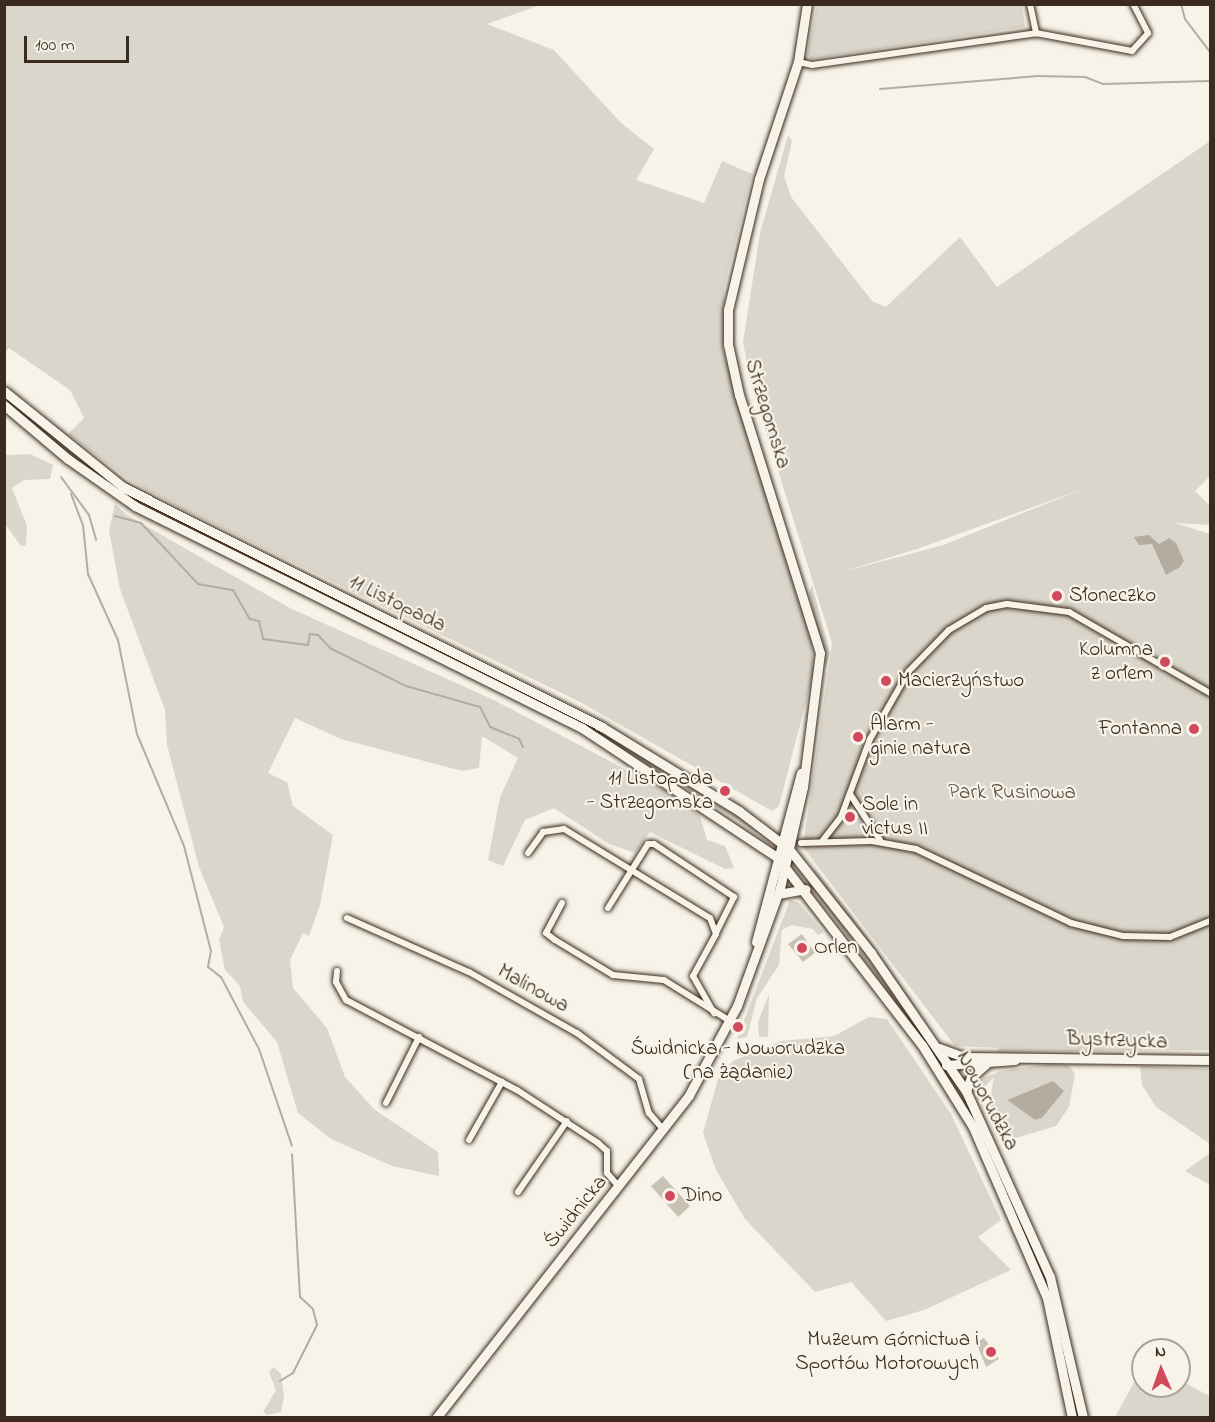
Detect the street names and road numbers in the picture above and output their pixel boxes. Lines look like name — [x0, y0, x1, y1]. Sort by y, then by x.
street label: Strzegomska — [738, 356, 796, 472]
street label: 11 Listopada — [344, 570, 450, 638]
street label: Malinowa — [493, 959, 573, 1019]
street label: Bystrzycka — [1066, 1027, 1168, 1055]
street label: Noworudzka — [950, 1047, 1024, 1155]
street label: Świdnicka — [539, 1170, 613, 1254]

